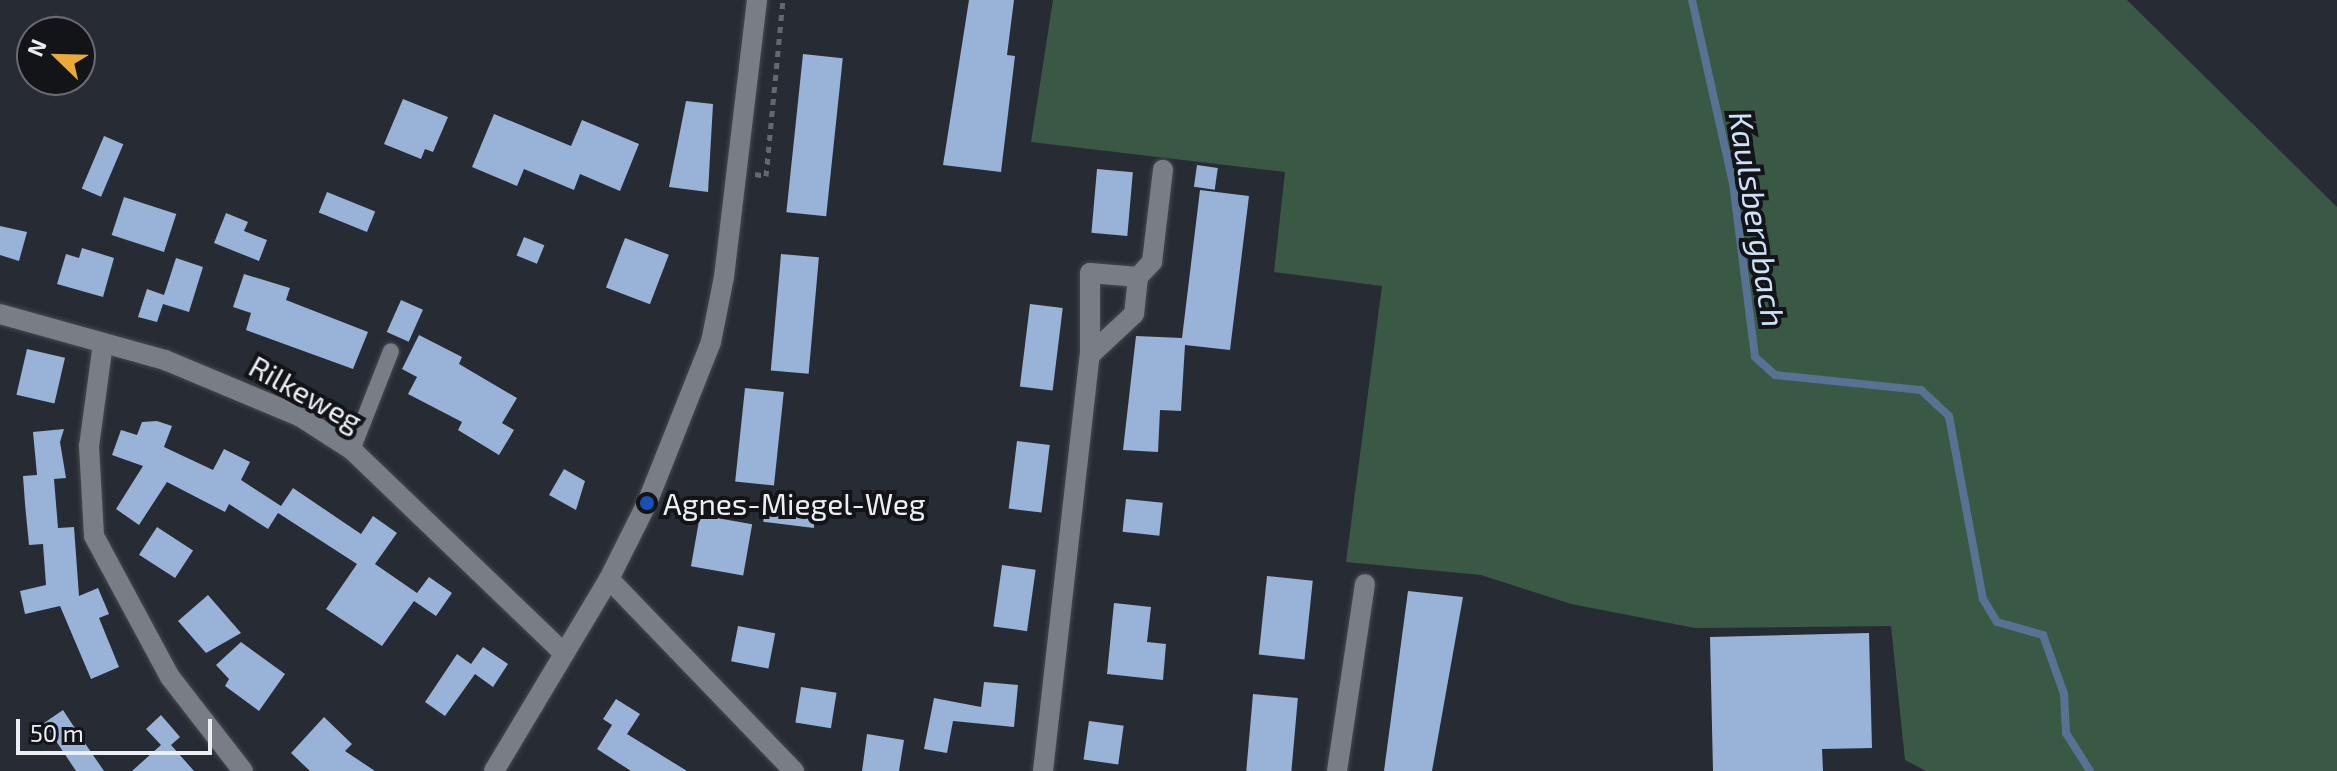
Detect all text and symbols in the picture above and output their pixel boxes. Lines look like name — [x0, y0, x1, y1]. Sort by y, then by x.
north arrow — [16, 16, 96, 96]
text: N — [21, 35, 51, 60]
water label: Kaulsbergbach — [1722, 109, 1794, 329]
street label: Rilkeweg — [243, 347, 369, 439]
place label: Agnes-Miegel-Weg — [663, 485, 925, 521]
marker: Agnes-Miegel-Weg — [638, 494, 656, 512]
scale bar — [20, 703, 216, 753]
text: 50 m — [30, 718, 84, 747]

